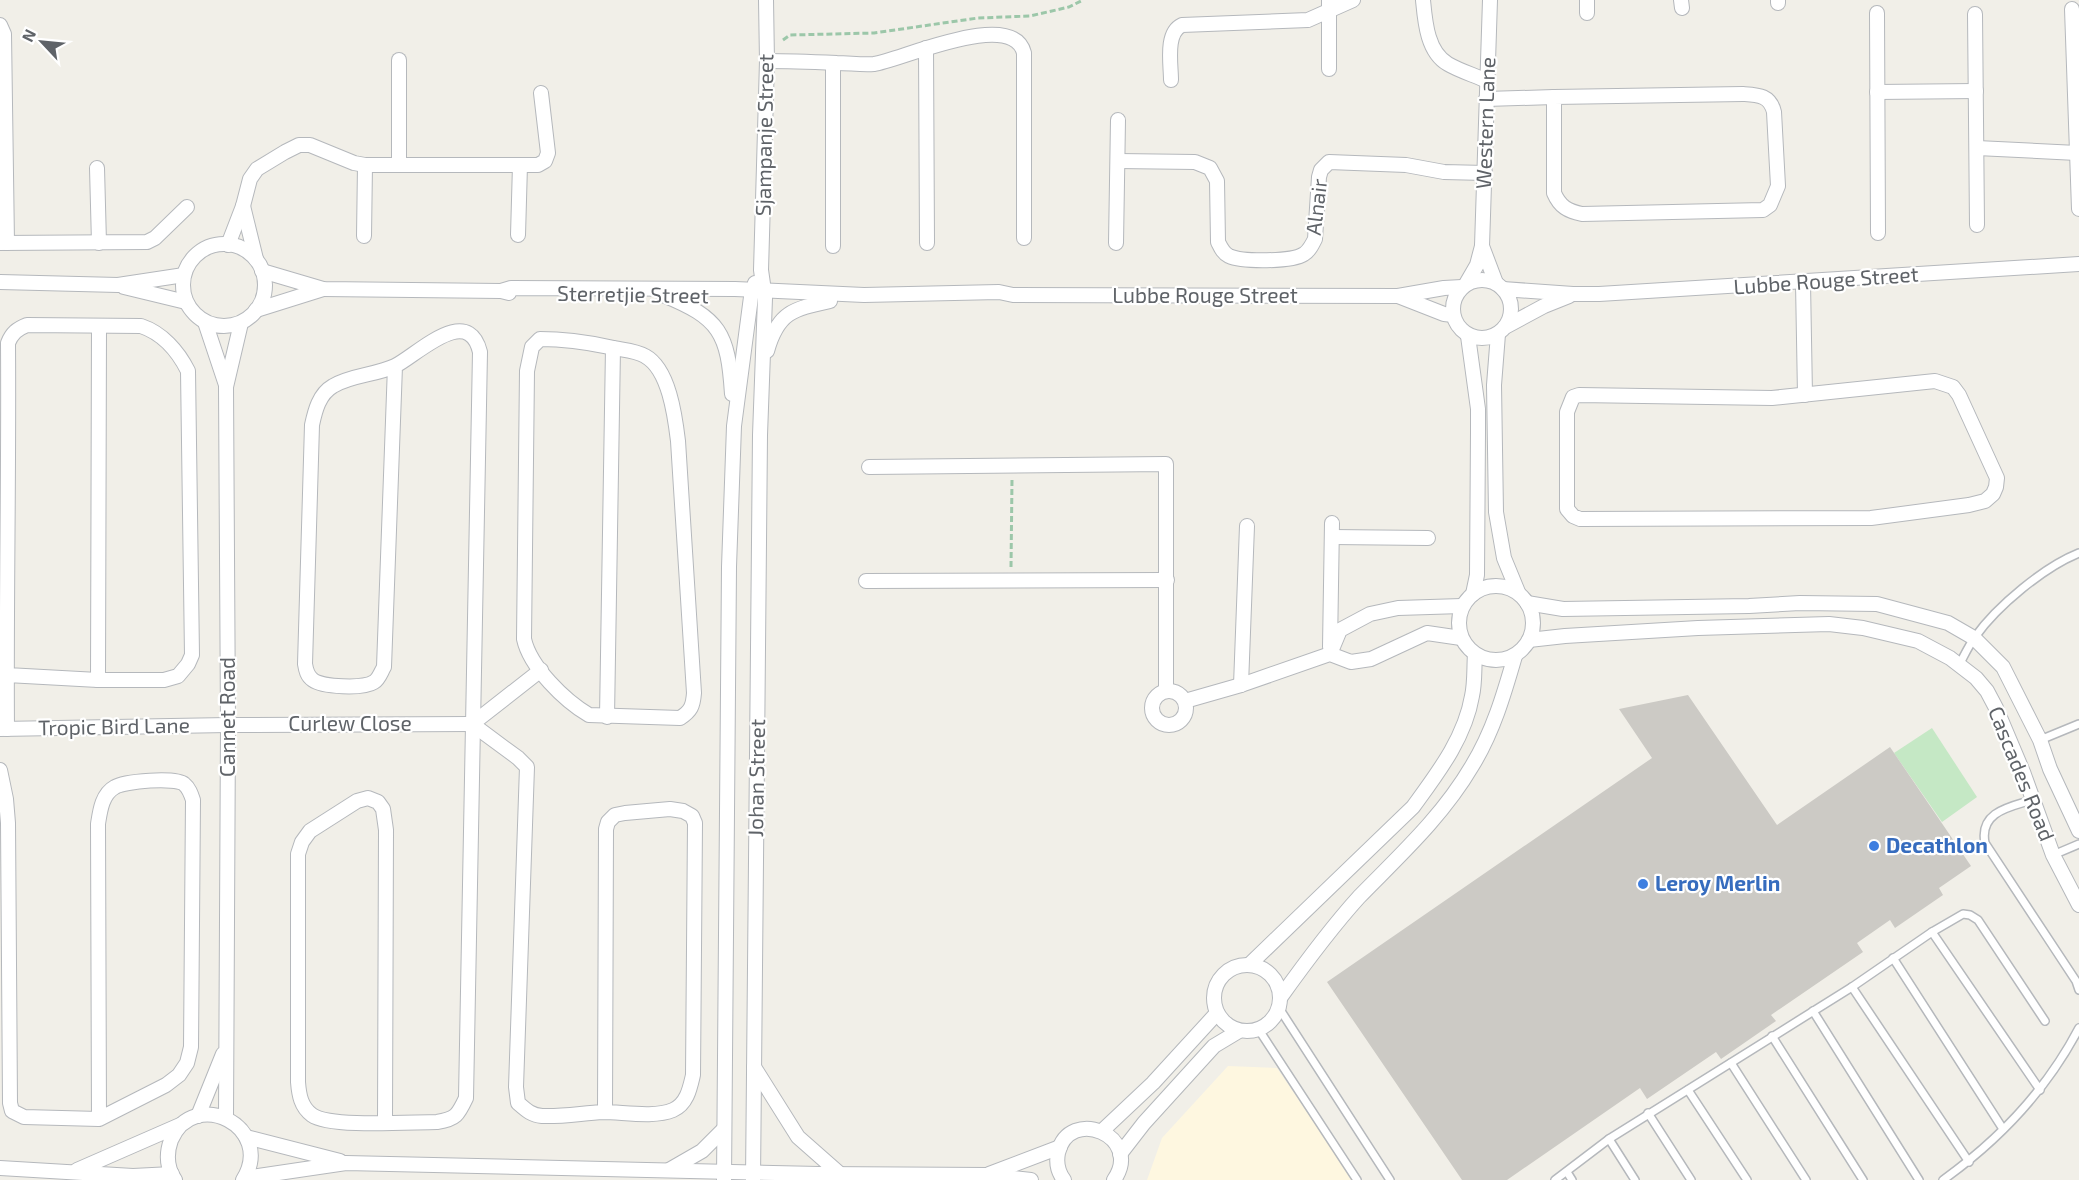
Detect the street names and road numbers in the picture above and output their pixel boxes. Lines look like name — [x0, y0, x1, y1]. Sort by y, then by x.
street label: Sjampanje Street — [750, 54, 778, 216]
street label: Western Lane — [1470, 57, 1499, 189]
street label: Alnair — [1300, 177, 1331, 236]
street label: Lubbe Rouge Street — [1733, 261, 1919, 298]
street label: Sterretjie Street — [557, 280, 709, 308]
street label: Lubbe Rouge Street — [1112, 282, 1298, 307]
street label: Cannet Road — [214, 657, 239, 777]
street label: Cascades Road — [1984, 702, 2061, 844]
street label: Curlew Close — [288, 710, 412, 735]
street label: Tropic Bird Lane — [38, 712, 190, 739]
street label: Johan Street — [742, 719, 769, 837]

